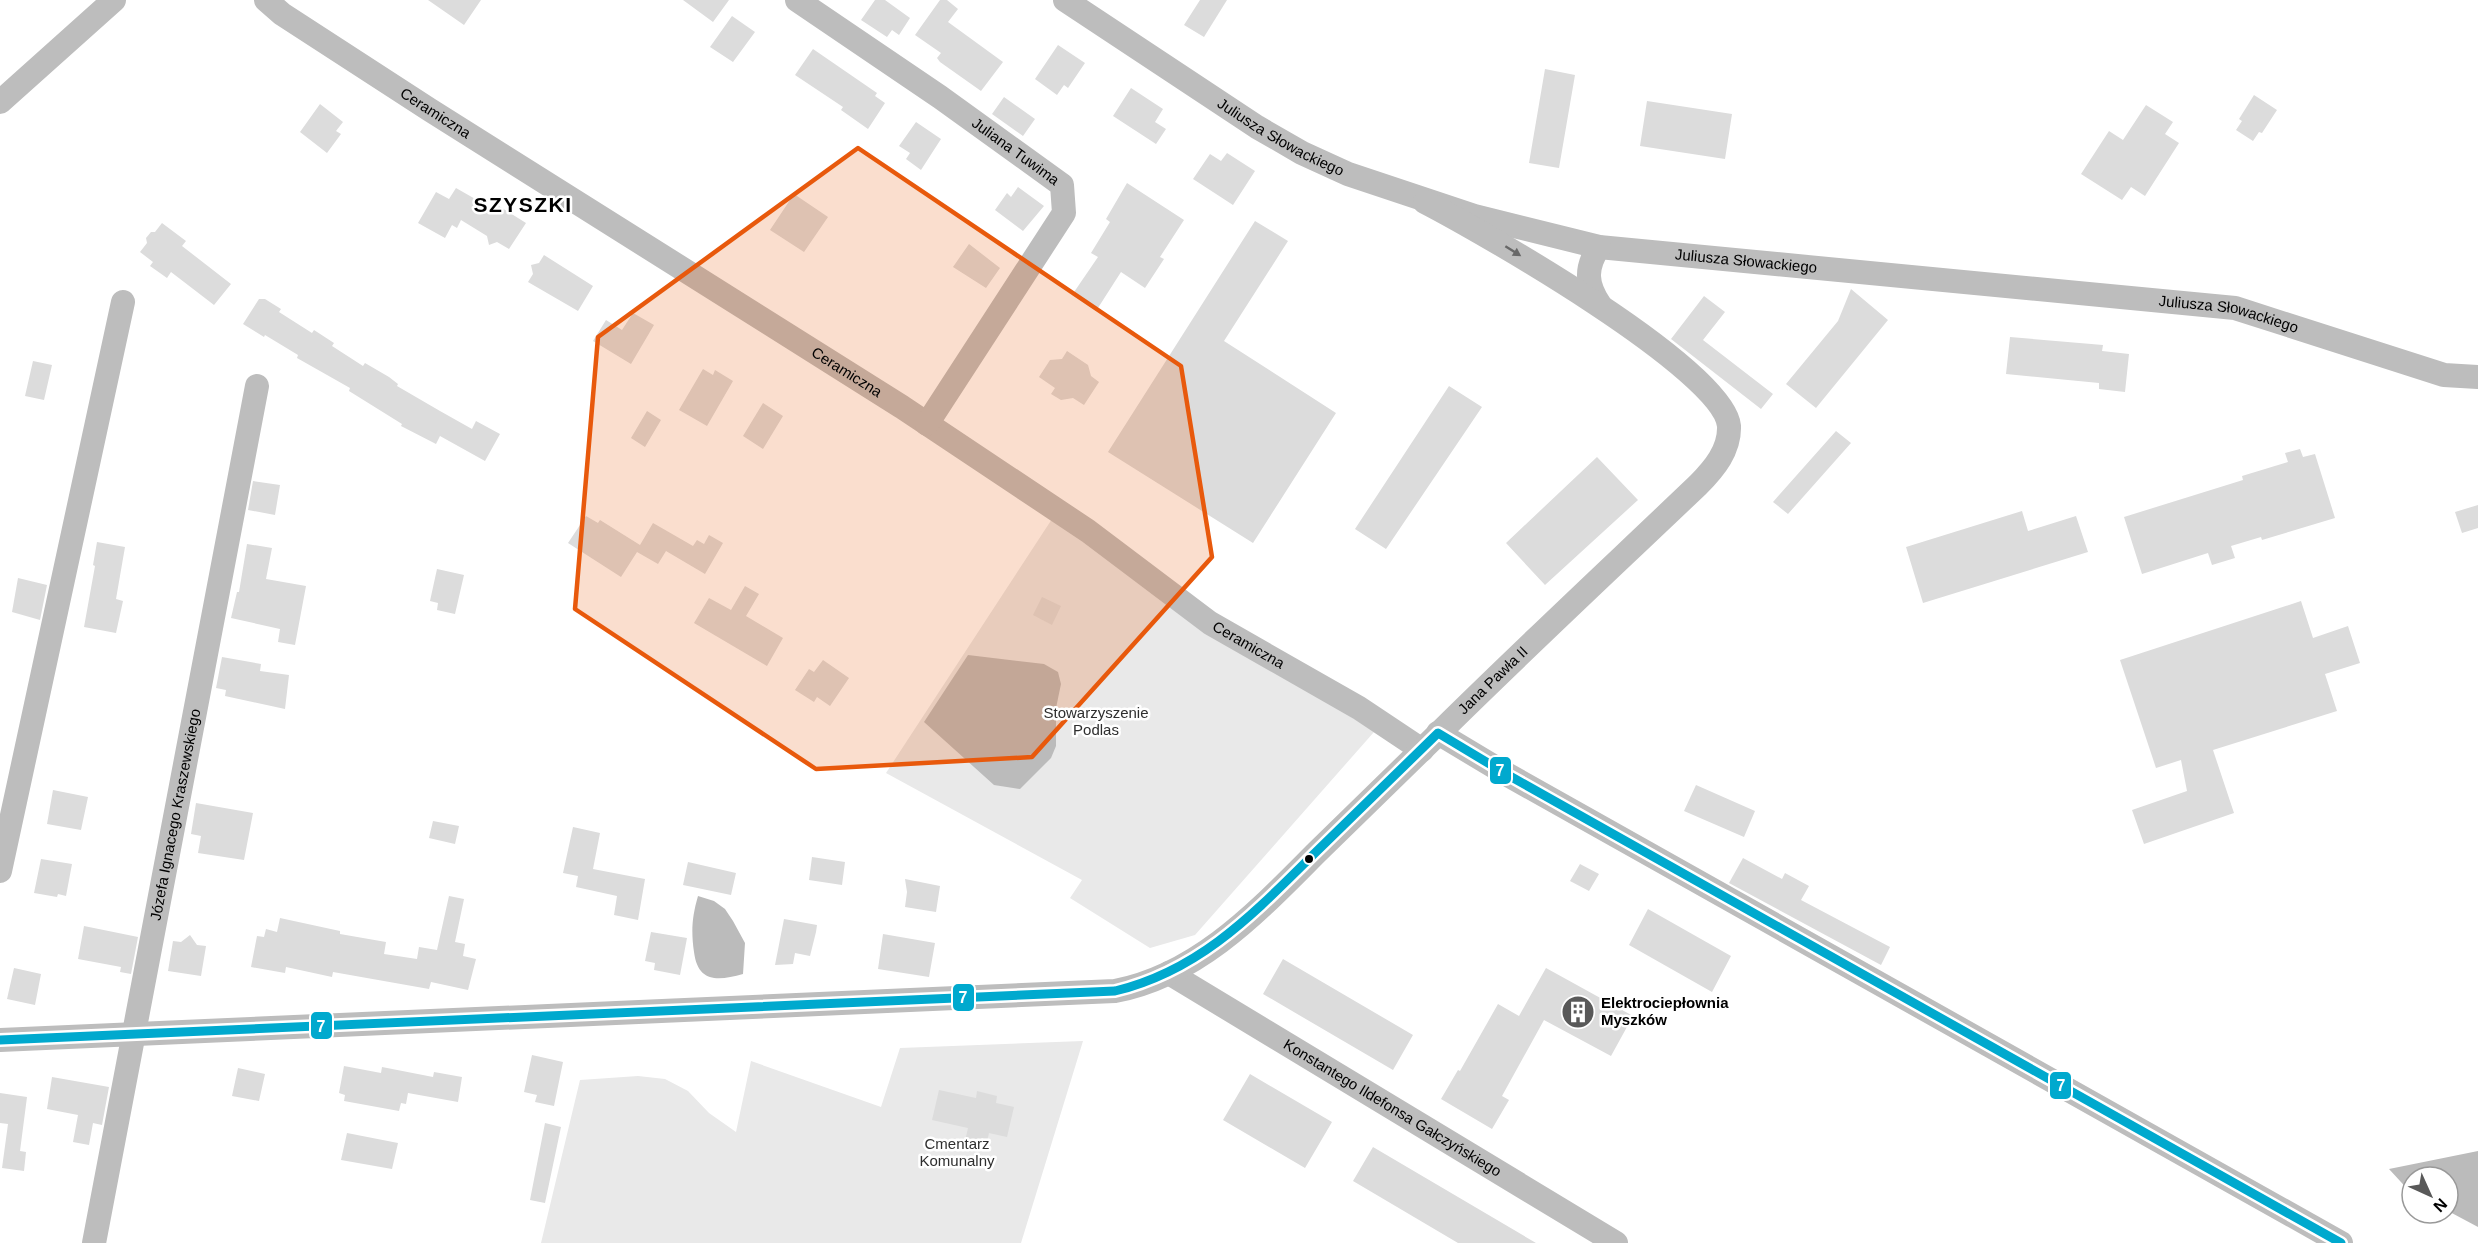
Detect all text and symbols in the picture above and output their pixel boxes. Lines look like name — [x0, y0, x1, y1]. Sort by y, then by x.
street label: Ceramiczna — [397, 84, 475, 142]
street label: Juliusza Słowackiego — [1215, 94, 1347, 179]
street label: Juliana Tuwima — [969, 114, 1063, 189]
district label: SZYSZKI — [473, 193, 573, 216]
one-way arrow — [1505, 245, 1521, 256]
street label: Juliusza Słowackiego — [1674, 245, 1818, 276]
street label: Juliusza Słowackiego — [2158, 292, 2301, 336]
street label: Ceramiczna — [809, 343, 886, 401]
street label: Ceramiczna — [1210, 617, 1288, 672]
street label: Jana Pawła II — [1454, 643, 1531, 718]
park label: Stowarzyszenie Podlas — [1043, 704, 1149, 738]
street label: Józefa Ignacego Kraszewskiego — [147, 707, 203, 922]
line badge: 7 — [1489, 756, 1512, 785]
text: 7 — [1496, 762, 1505, 779]
unlabelled marker — [1303, 853, 1315, 865]
line badge: 7 — [952, 983, 975, 1012]
text: 7 — [959, 989, 968, 1006]
building icon: Elektrociepłownia Myszków — [1560, 994, 1596, 1030]
place label: Elektrociepłownia Myszków — [1601, 994, 1729, 1028]
line badge: 7 — [310, 1011, 333, 1040]
text: 7 — [317, 1018, 326, 1035]
street label: Konstantego Ildefonsa Gałczyńskiego — [1281, 1035, 1505, 1180]
line badge: 7 — [2049, 1071, 2072, 1100]
text: 7 — [2057, 1077, 2066, 1094]
park label: Cmentarz Komunalny — [919, 1135, 995, 1169]
north arrow — [2400, 1165, 2460, 1225]
text: N — [2430, 1195, 2450, 1215]

